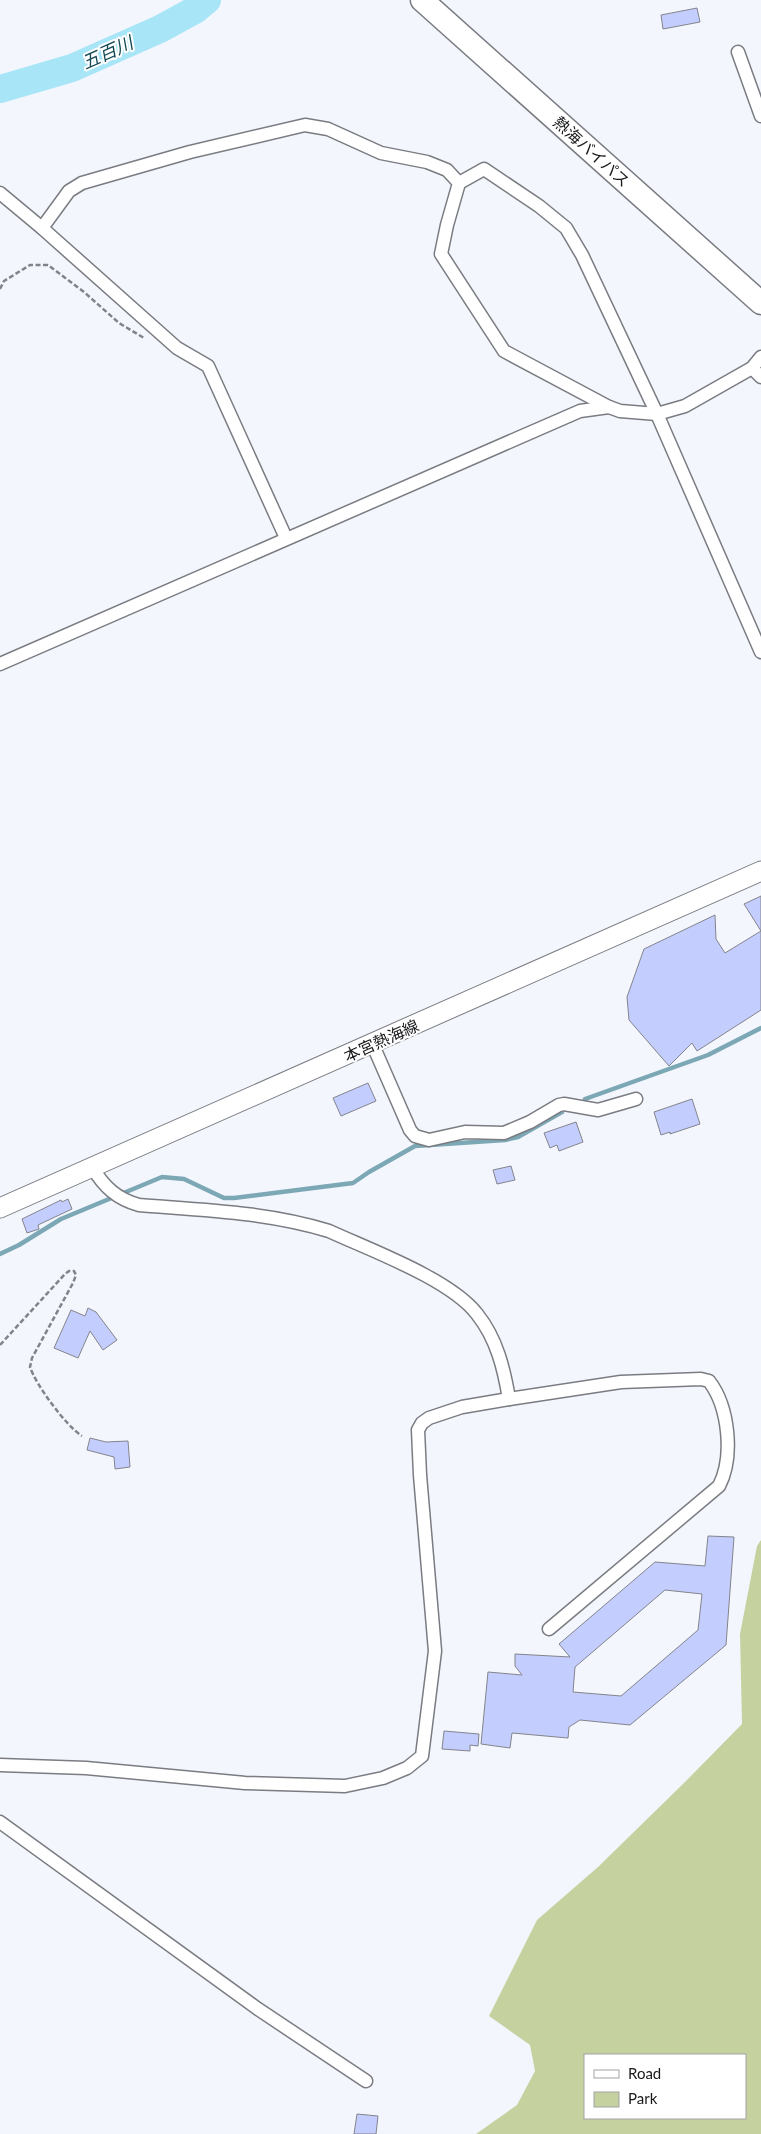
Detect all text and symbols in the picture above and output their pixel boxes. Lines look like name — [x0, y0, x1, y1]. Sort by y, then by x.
water label: 五百川 — [78, 30, 138, 73]
street label: 熱海バイパス — [550, 112, 634, 190]
street label: 本宮熱海線 — [341, 1015, 421, 1065]
legend — [584, 2054, 746, 2119]
text: Road — [628, 2064, 661, 2082]
text: Park — [628, 2089, 658, 2107]

